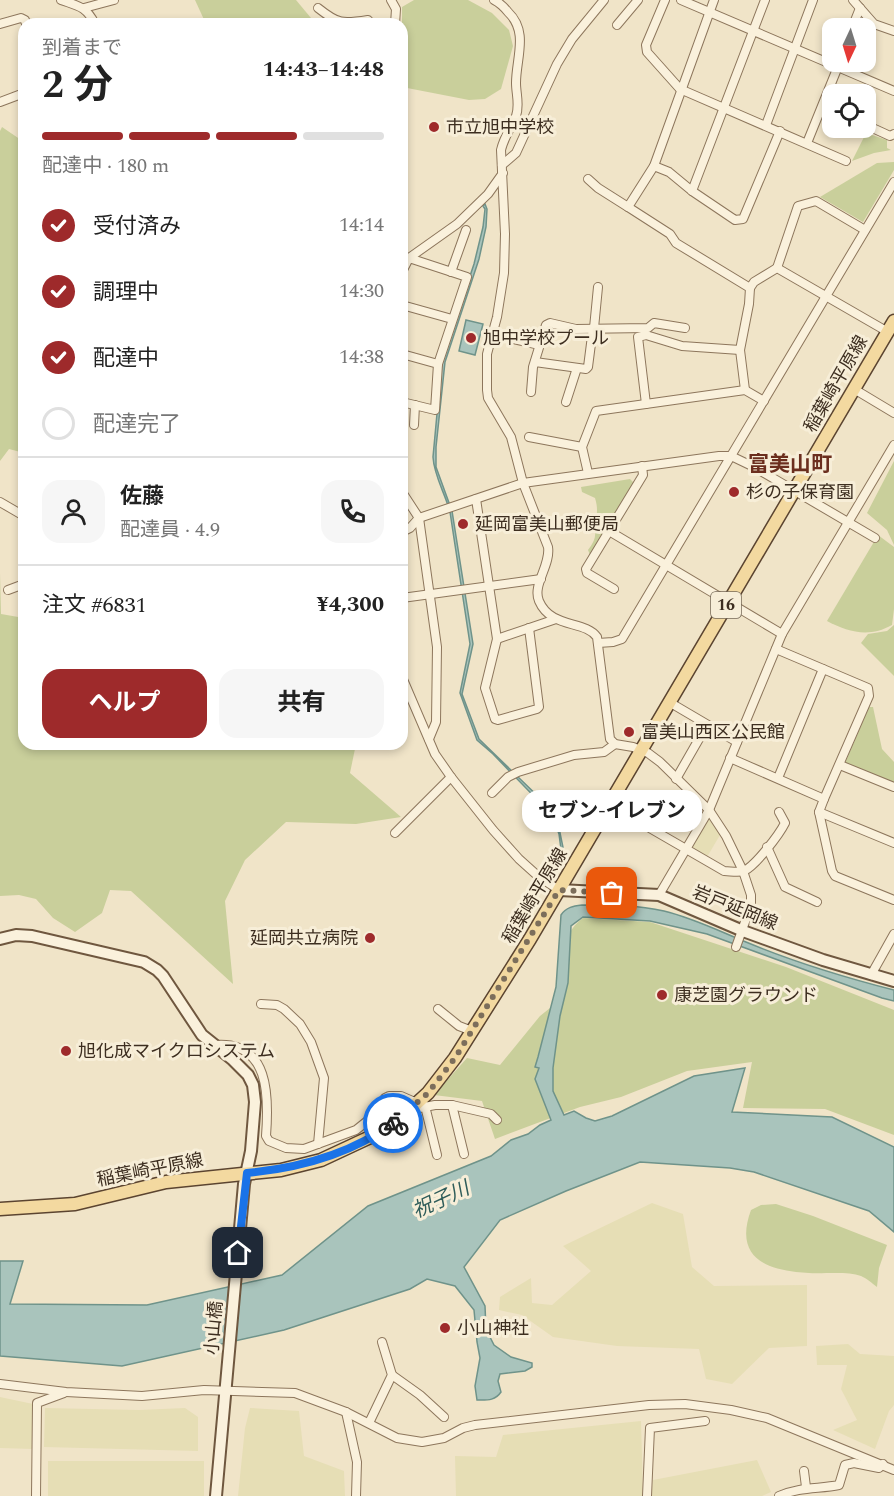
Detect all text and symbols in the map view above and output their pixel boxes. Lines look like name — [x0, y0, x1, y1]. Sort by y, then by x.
north arrow — [822, 18, 876, 72]
map controls — [822, 18, 876, 138]
text: 到着まで — [42, 33, 122, 63]
text: 14:43–14:48 — [262, 53, 384, 86]
text: 2 分 — [42, 56, 113, 115]
button: locate — [822, 84, 876, 138]
place label: 市立旭中学校 — [446, 114, 554, 141]
marker: 市立旭中学校 — [427, 120, 441, 134]
text: 配達中 · 180 m — [42, 151, 169, 181]
icon: check — [42, 209, 75, 242]
text: 受付済み — [93, 210, 181, 243]
text: 14:14 — [339, 210, 384, 240]
icon: check — [42, 275, 75, 308]
text: 調理中 — [93, 276, 159, 309]
text: 14:30 — [339, 276, 384, 306]
place label: 旭中学校プール — [483, 325, 609, 352]
street label: 稲葉崎平原線 — [797, 330, 875, 438]
marker: 旭中学校プール — [464, 331, 478, 345]
icon: check — [42, 341, 75, 374]
text: 配達中 — [93, 342, 159, 375]
text: 14:38 — [339, 342, 384, 372]
text: 配達完了 — [93, 408, 181, 441]
district label: 富美山町 — [748, 449, 832, 481]
place label: 杉の子保育園 — [746, 479, 854, 506]
button: person — [42, 480, 105, 543]
text: 佐藤 — [120, 480, 164, 513]
button: phone — [321, 480, 384, 543]
marker: 杉の子保育園 — [727, 485, 741, 499]
place label: 延岡富美山郵便局 — [475, 511, 619, 538]
text: 配達員 · 4.9 — [120, 515, 220, 545]
marker: 延岡富美山郵便局 — [456, 517, 470, 531]
text: ¥4,300 — [316, 588, 384, 621]
text: 注文 #6831 — [42, 589, 147, 622]
road number: 16 — [711, 592, 741, 618]
button: ヘルプ — [42, 669, 207, 738]
button: 共有 — [219, 669, 384, 738]
place label: 富美山西区公民館 — [641, 719, 785, 746]
marker: 富美山西区公民館 — [622, 725, 636, 739]
callout: セブン-イレブン — [522, 791, 702, 833]
text: セブン-イレブン — [538, 796, 686, 826]
street label: 稲葉崎平原線 — [496, 843, 574, 949]
pin — [586, 867, 637, 918]
icon: bag — [595, 876, 628, 909]
street label: 岩戸延岡線 — [688, 879, 782, 937]
place label: 延岡共立病院 — [250, 925, 358, 952]
marker: 延岡共立病院 — [363, 931, 377, 945]
place label: 康芝園グラウンド — [674, 982, 818, 1009]
marker: 康芝園グラウンド — [655, 988, 669, 1002]
place label: 旭化成マイクロシステム — [78, 1038, 275, 1065]
marker: 旭化成マイクロシステム — [59, 1044, 73, 1058]
courier — [363, 1093, 423, 1153]
icon: bike — [377, 1107, 410, 1140]
street label: 稲葉崎平原線 — [94, 1146, 206, 1194]
water label: 祝子川 — [407, 1173, 476, 1226]
pin — [212, 1227, 263, 1278]
icon: home — [221, 1236, 254, 1269]
street label: 小山橋 — [198, 1300, 230, 1356]
place label: 小山神社 — [457, 1315, 529, 1342]
marker: 小山神社 — [438, 1321, 452, 1335]

